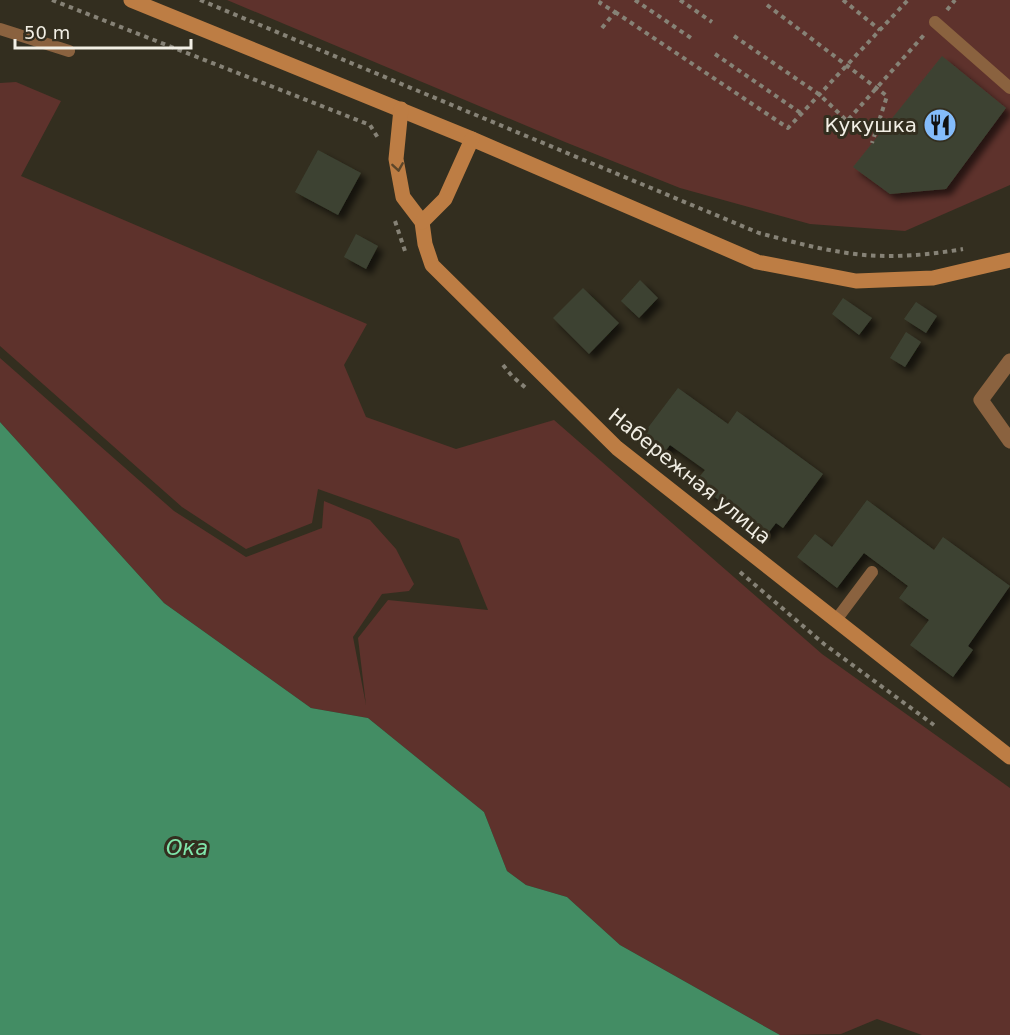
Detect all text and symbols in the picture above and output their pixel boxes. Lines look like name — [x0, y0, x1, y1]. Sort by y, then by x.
scale bar — [15, 12, 190, 50]
text: 50 m — [24, 22, 70, 43]
restaurant icon: Кукушка — [922, 107, 958, 143]
place label: Кукушка — [824, 113, 917, 137]
one-way arrow — [391, 162, 404, 172]
street label: Набережная улица — [604, 403, 776, 549]
water label: Ока — [166, 836, 208, 860]

